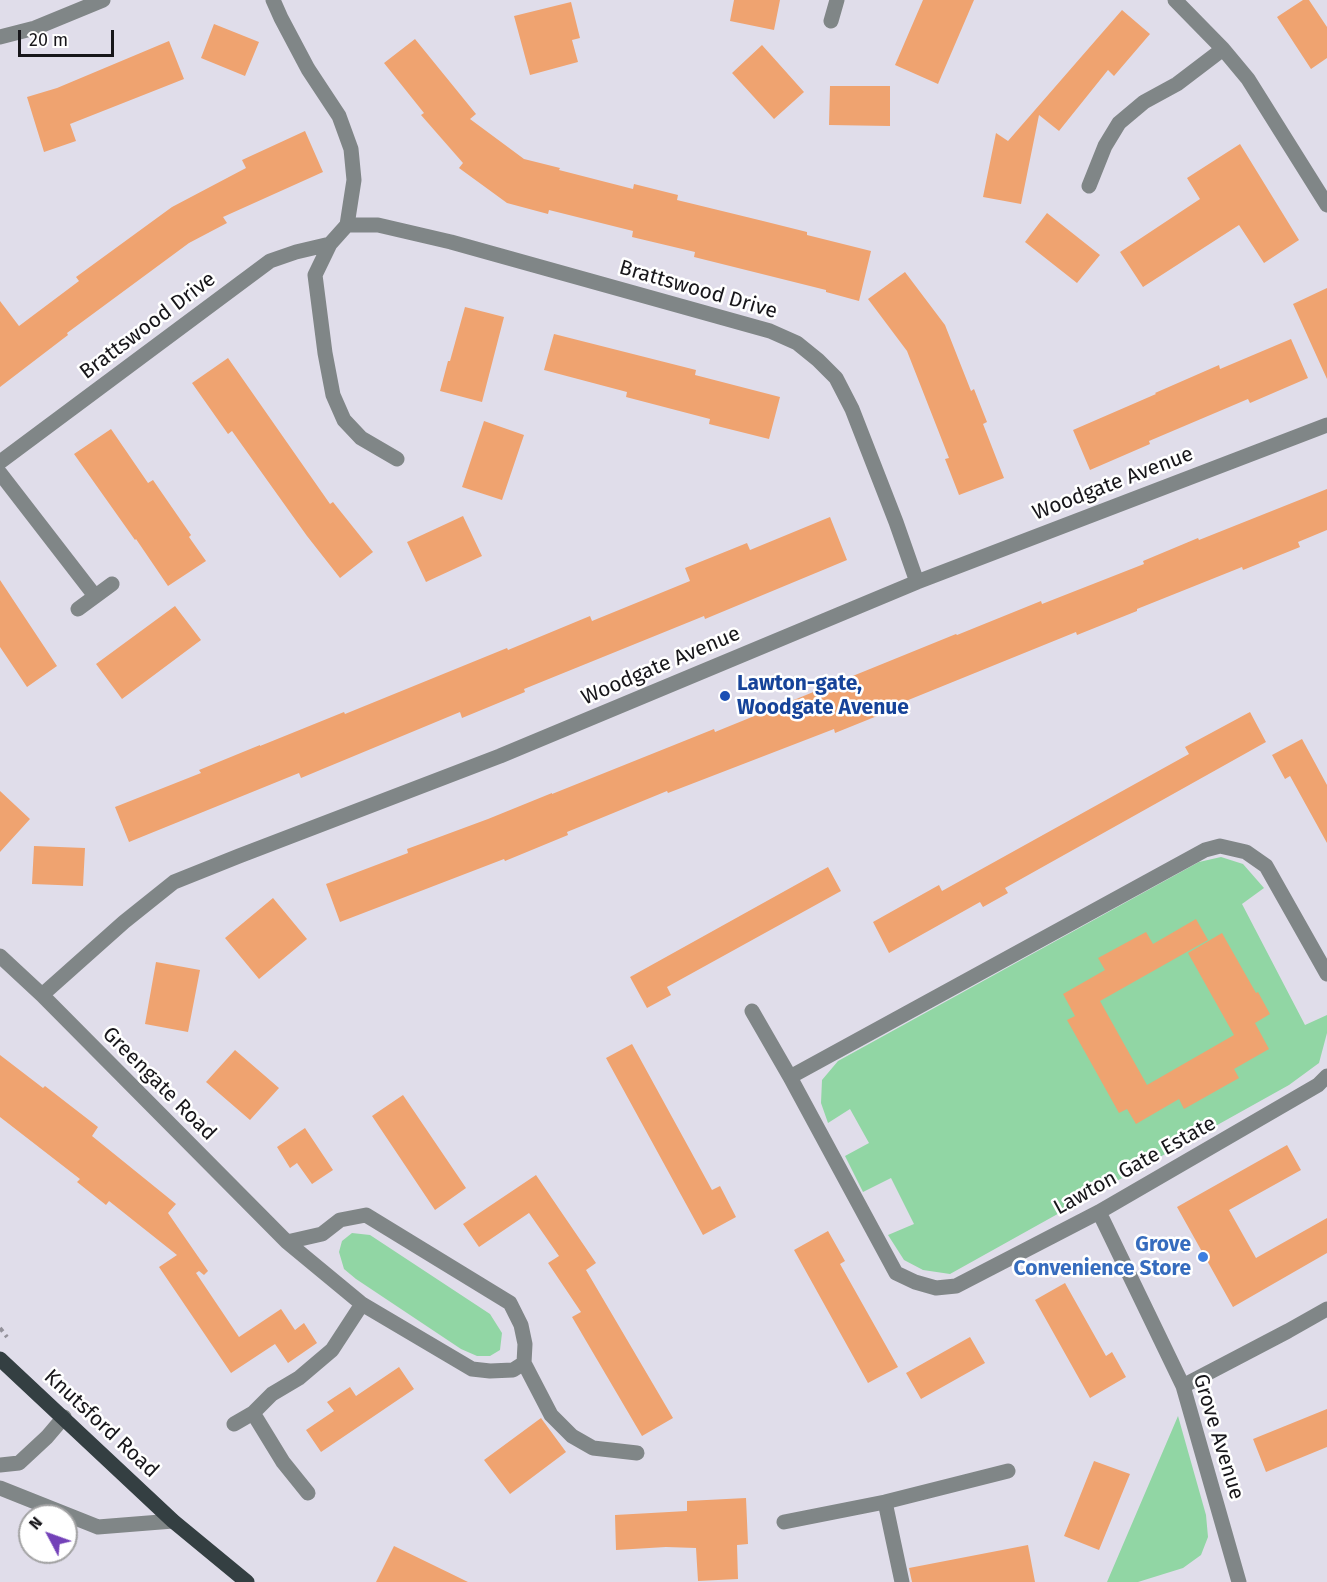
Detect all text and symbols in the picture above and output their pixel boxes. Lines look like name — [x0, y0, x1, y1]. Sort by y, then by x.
scale bar — [21, 18, 117, 56]
text: 20 m — [29, 29, 68, 51]
street label: Brattswood Drive — [616, 255, 780, 325]
street label: Brattswood Drive — [75, 267, 221, 385]
street label: Woodgate Avenue — [1029, 442, 1197, 526]
street label: Woodgate Avenue — [578, 621, 744, 711]
place label: Lawton-gate, Woodgate Avenue — [737, 671, 909, 721]
marker: Lawton-gate, Woodgate Avenue — [718, 689, 732, 703]
street label: Greengate Road — [97, 1022, 221, 1146]
street label: Lawton Gate Estate — [1050, 1111, 1220, 1221]
place label: Grove Convenience Store — [1014, 1232, 1191, 1282]
marker: Grove Convenience Store — [1196, 1250, 1210, 1264]
street label: Knutsford Road — [39, 1365, 163, 1483]
street label: Grove Avenue — [1187, 1371, 1249, 1503]
north arrow — [18, 1504, 78, 1564]
text: N — [25, 1513, 46, 1533]

